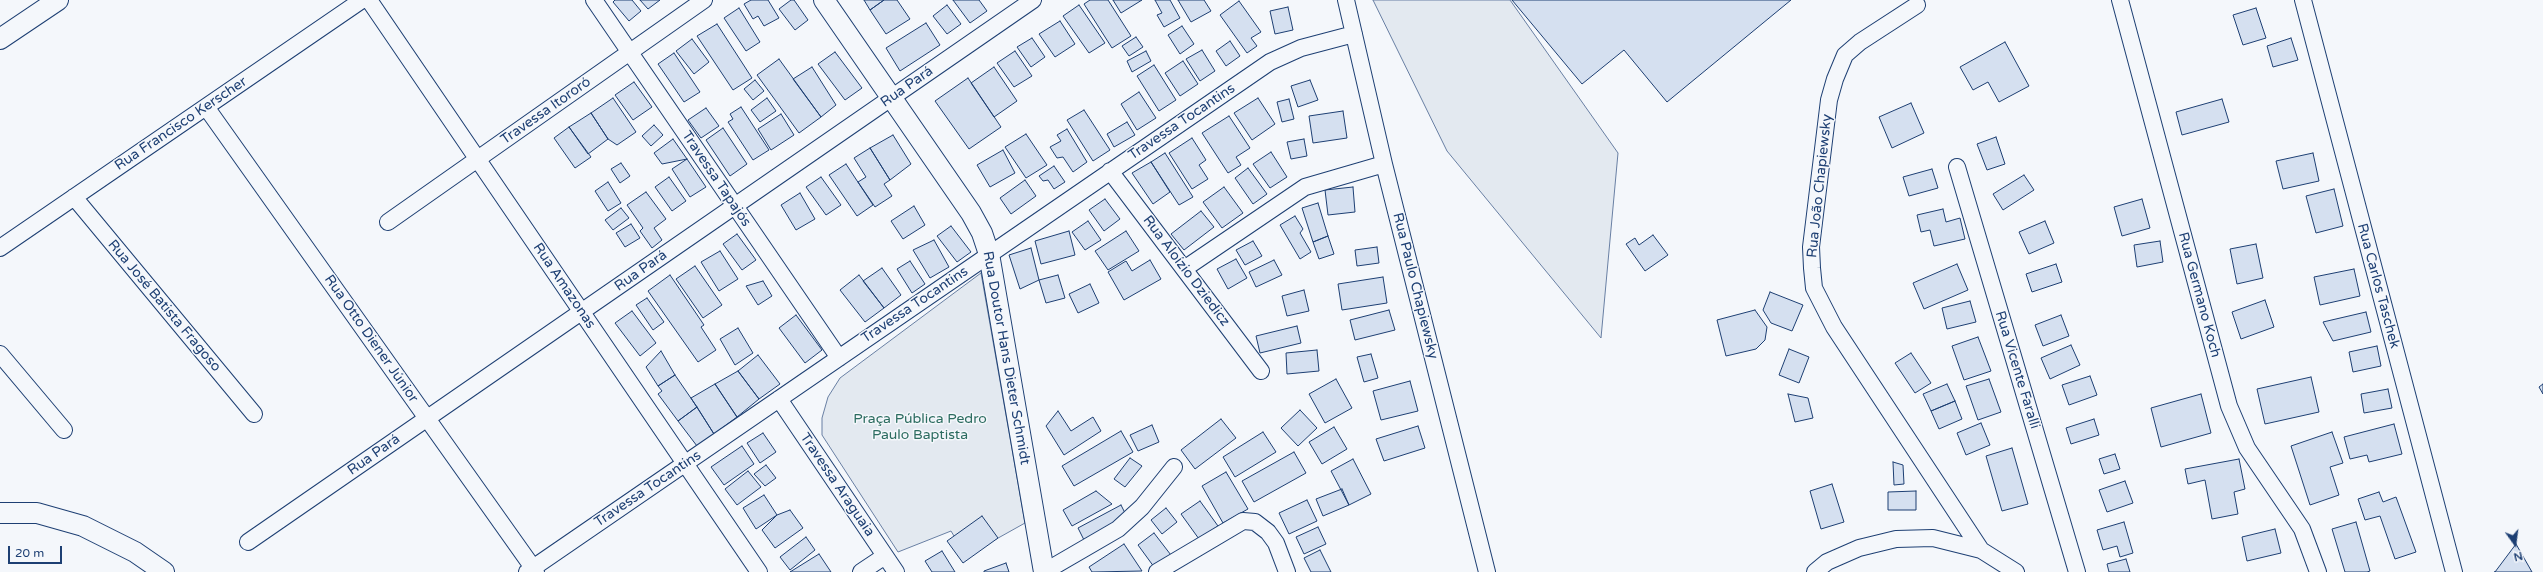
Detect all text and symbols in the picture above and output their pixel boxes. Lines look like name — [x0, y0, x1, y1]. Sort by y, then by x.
street label: Rua Pará — [878, 63, 936, 111]
street label: Rua Francisco Kerscher — [112, 73, 250, 175]
street label: Travessa Itororó — [498, 74, 594, 148]
street label: Travessa Tocantins — [1126, 80, 1238, 164]
street label: Rua João Chapiewsky — [1804, 113, 1836, 259]
street label: Travessa Tapajós — [678, 128, 754, 230]
street label: Rua Paulo Chapiewsky — [1389, 211, 1441, 361]
street label: Rua Aloízio Dziedicz — [1139, 212, 1233, 330]
street label: Rua Carlos Taschek — [2353, 222, 2403, 350]
street label: Rua Germano Koch — [2174, 230, 2224, 360]
street label: Rua José Batista Fragoso — [104, 237, 224, 375]
street label: Rua Amazonas — [529, 240, 599, 332]
street label: Rua Pará — [612, 247, 670, 295]
street label: Rua Doutor Hans Dieter Schmidt — [979, 250, 1033, 466]
street label: Travessa Tocantins — [859, 263, 971, 347]
street label: Rua Otto Diener Júnior — [320, 272, 422, 406]
street label: Rua Vicente Faralli — [1991, 309, 2043, 431]
park label: Praça Pública Pedro Paulo Baptista — [853, 411, 987, 444]
street label: Travessa Araguaia — [796, 430, 878, 540]
street label: Rua Pará — [345, 431, 403, 479]
street label: Travessa Tocantins — [592, 447, 704, 531]
north arrow — [2495, 524, 2535, 564]
scale bar — [10, 538, 64, 564]
text: 20 m — [15, 546, 44, 560]
text: N — [2512, 549, 2524, 564]

